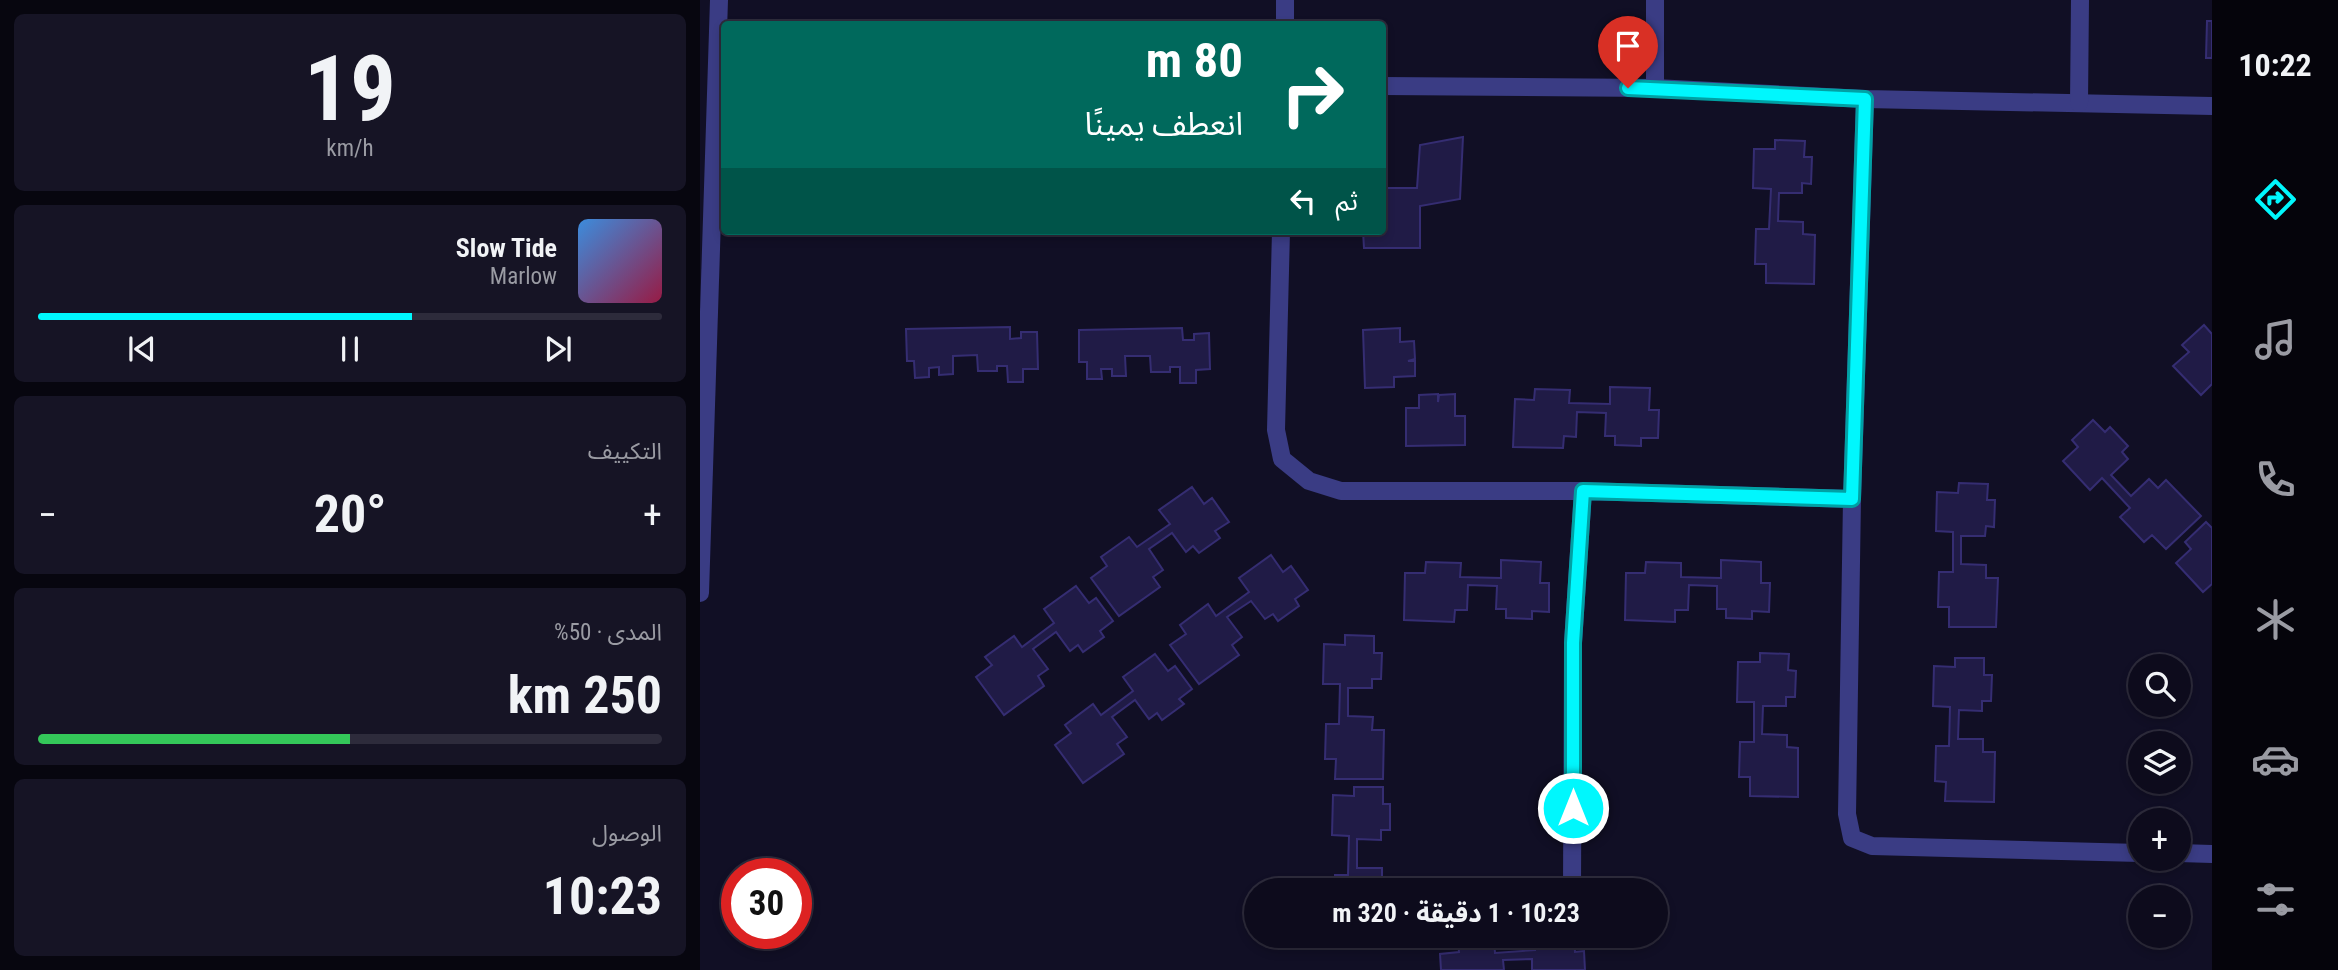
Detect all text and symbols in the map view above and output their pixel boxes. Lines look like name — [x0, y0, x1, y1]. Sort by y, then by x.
pin — [1598, 16, 1658, 88]
icon: arrive — [1609, 27, 1647, 65]
text: 80 m — [1146, 32, 1243, 89]
text: 19 — [304, 36, 396, 142]
text: 10:22 — [2238, 46, 2312, 84]
icon: right — [1267, 49, 1358, 140]
text: انعطف يمينًا — [1085, 105, 1243, 143]
text: km/h — [326, 135, 374, 162]
icon: directions — [2251, 175, 2300, 224]
icon: left — [1284, 182, 1322, 220]
text: ثم — [1336, 186, 1358, 216]
text: Slow Tide — [456, 233, 557, 263]
text: Marlow — [490, 263, 557, 290]
icon: music — [2251, 315, 2300, 364]
icon: previous — [123, 330, 161, 368]
icon: pause — [331, 330, 369, 368]
icon: next — [539, 330, 577, 368]
text: التكييف — [588, 438, 662, 465]
icon: phone — [2251, 455, 2300, 504]
text: 20° — [314, 484, 386, 545]
text: − — [38, 493, 57, 537]
text: + — [643, 493, 662, 537]
icon: climate — [2251, 595, 2300, 644]
text: المدى · 50% — [554, 619, 662, 646]
map controls — [2128, 654, 2191, 948]
button: search — [2128, 654, 2191, 717]
text: 250 km — [508, 665, 662, 726]
button: layers — [2128, 731, 2191, 794]
icon: car — [2251, 735, 2300, 784]
position arrow — [1536, 771, 1610, 845]
button: + — [2128, 808, 2191, 871]
text: الوصول — [592, 820, 662, 847]
speed limit sign: 30 — [721, 858, 812, 949]
text: 10:23 — [543, 866, 662, 927]
icon: filters — [2251, 875, 2300, 924]
button: − — [2128, 885, 2191, 948]
text: 10:23 · 1 دقيقة · 320 m — [1332, 898, 1580, 928]

